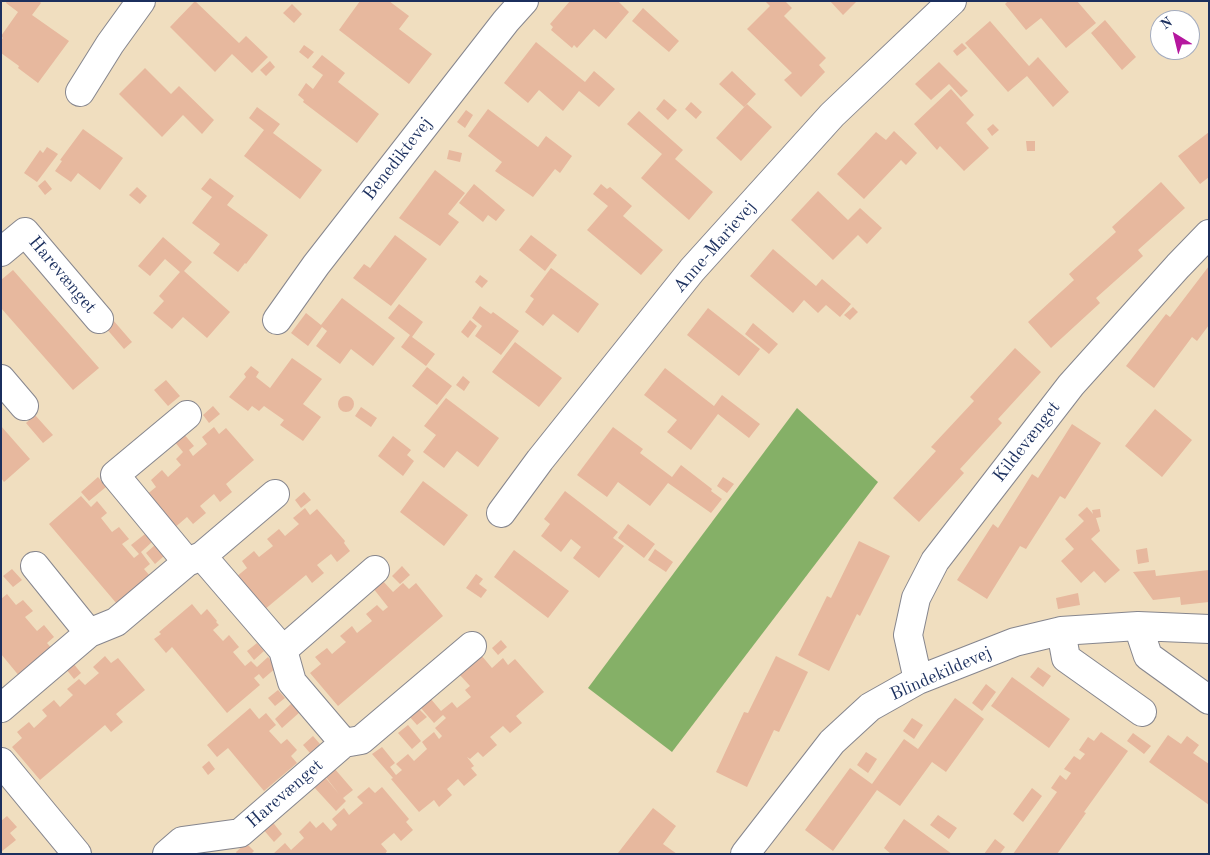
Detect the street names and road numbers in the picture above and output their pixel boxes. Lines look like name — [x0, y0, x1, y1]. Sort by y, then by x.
street label: Benediktevej — [359, 113, 437, 205]
street label: Anne-Marievej — [669, 196, 761, 298]
street label: Harevænget — [23, 232, 101, 318]
street label: Kildevænget — [989, 397, 1065, 487]
street label: Blindekildevej — [887, 642, 995, 706]
street label: Harevænget — [242, 755, 328, 833]

